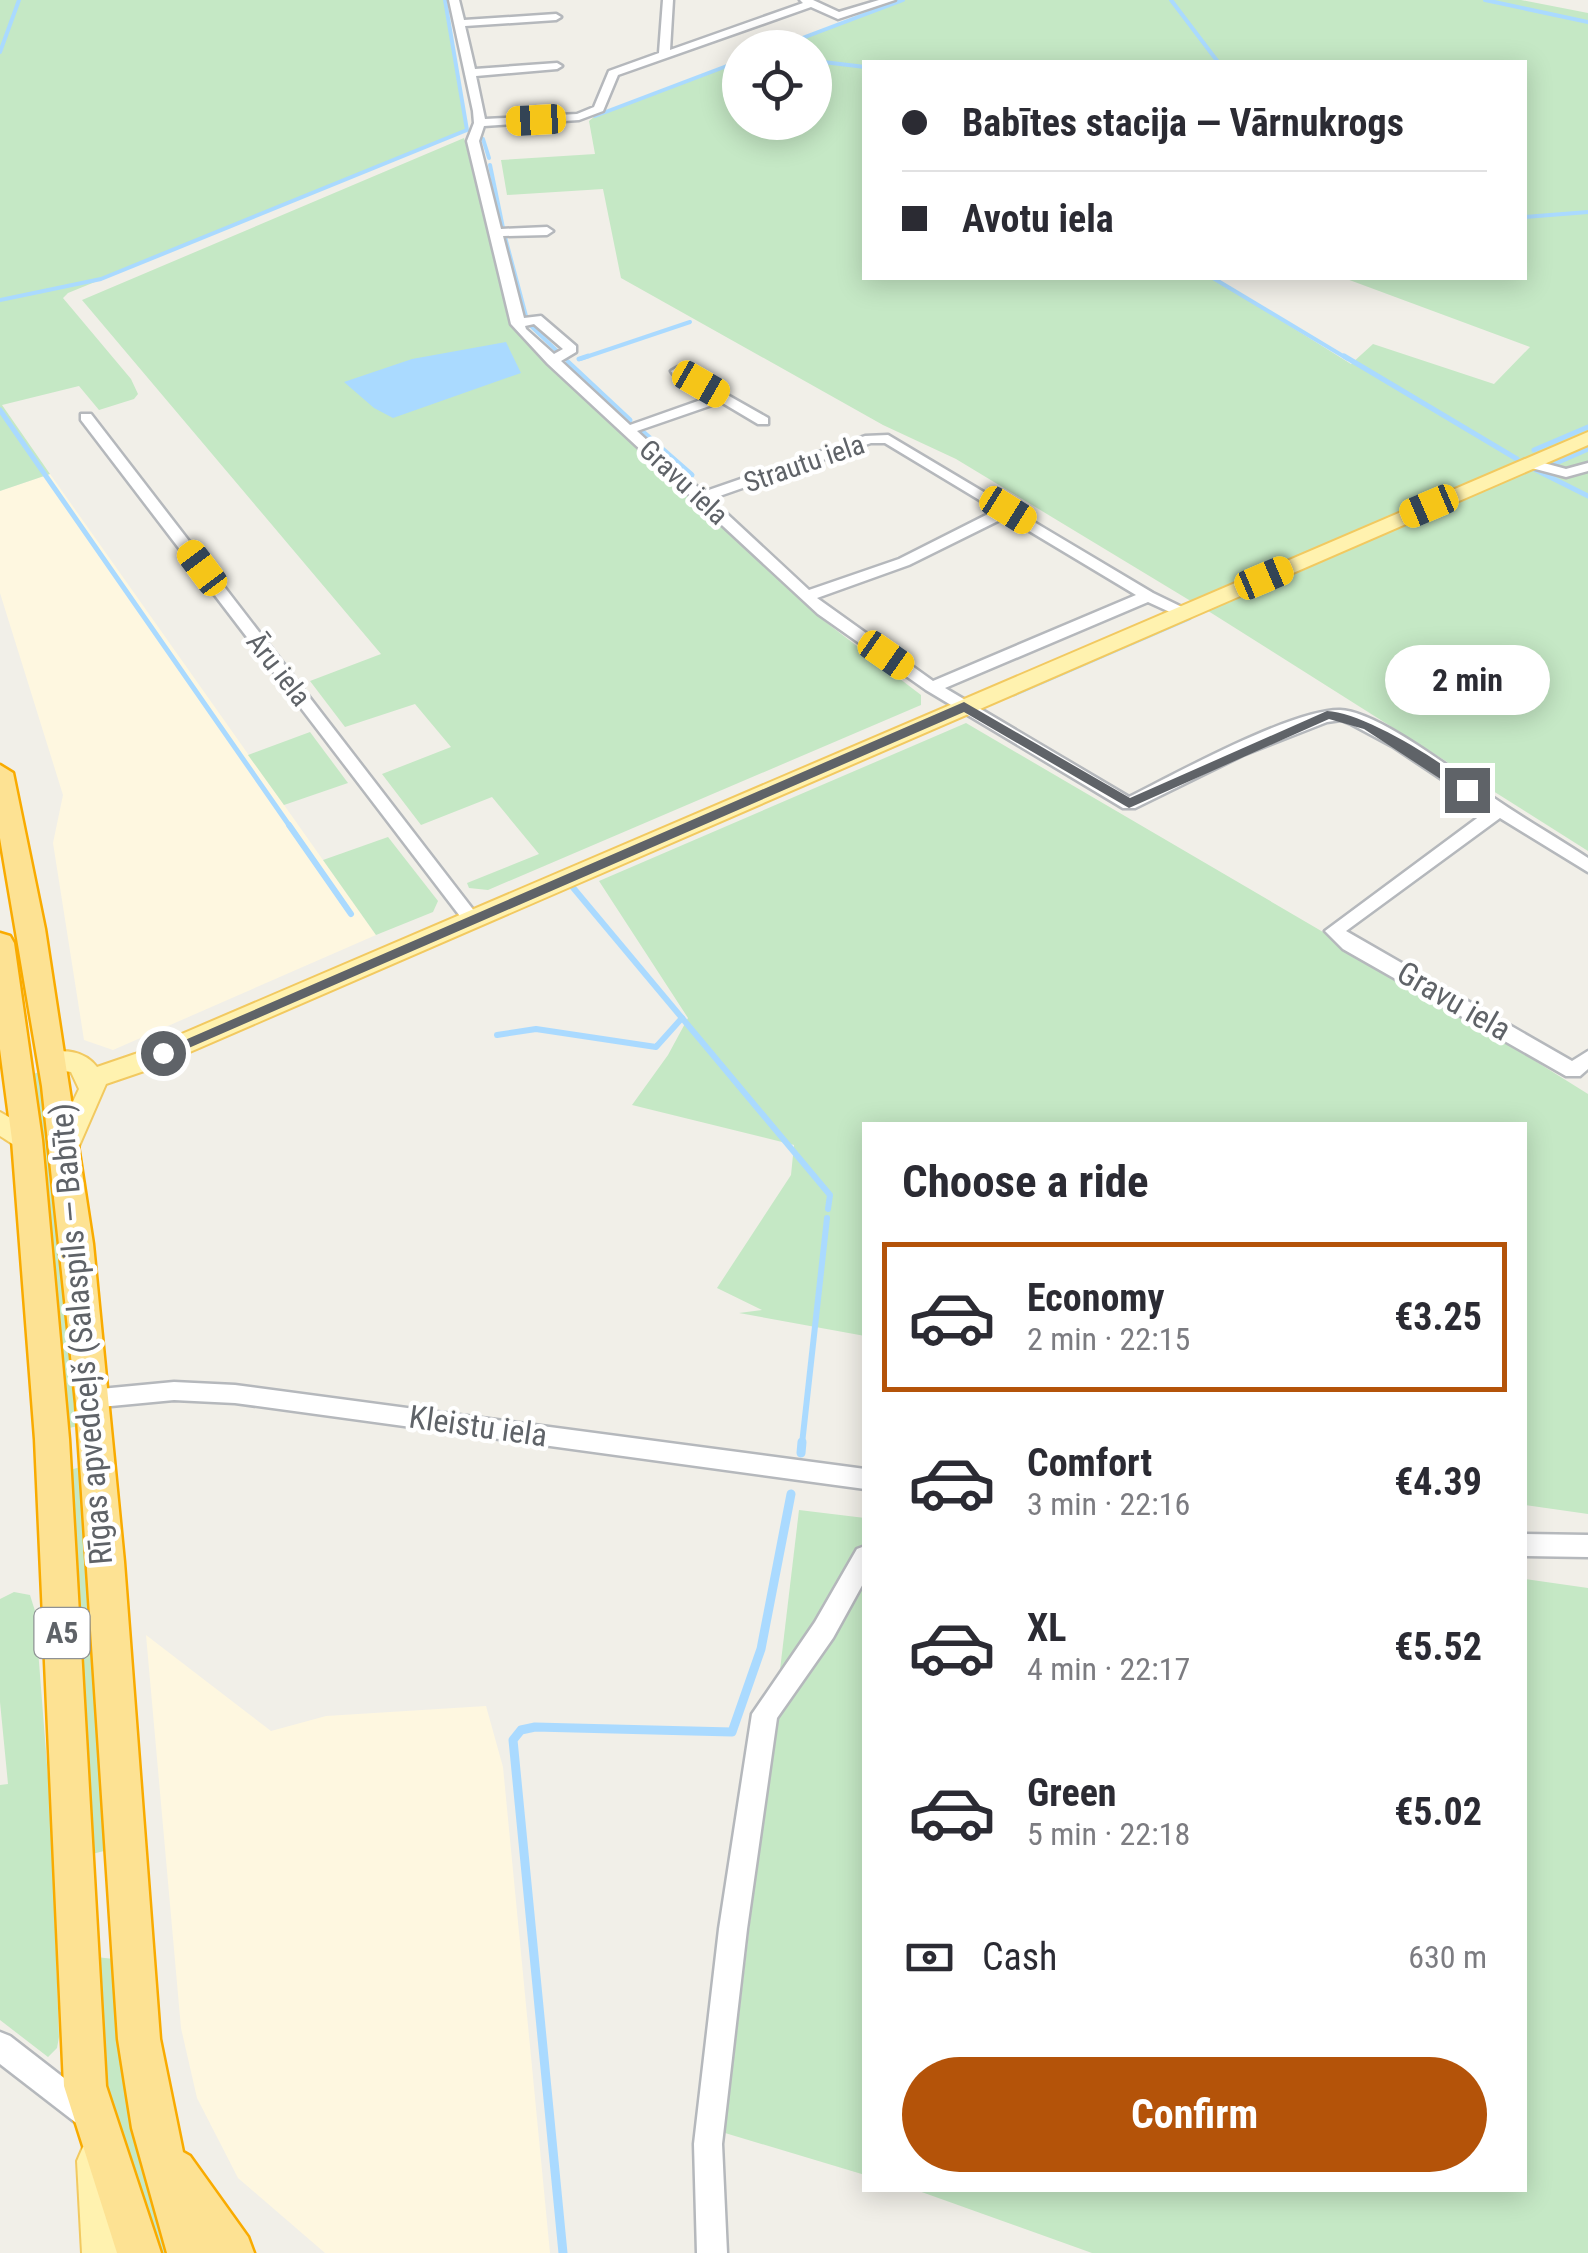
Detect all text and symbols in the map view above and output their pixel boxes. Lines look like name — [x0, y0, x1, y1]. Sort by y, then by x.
map controls — [722, 30, 832, 140]
button: locate — [722, 30, 832, 140]
text: Babītes stacija — Vārnukrogs — [962, 101, 1404, 145]
car — [505, 103, 567, 137]
text: Avotu iela — [962, 197, 1114, 241]
car — [668, 356, 734, 412]
street label: Strautu iela — [740, 427, 869, 499]
street label: Gravu iela — [633, 433, 735, 532]
car — [1396, 480, 1462, 532]
car — [975, 481, 1041, 539]
car — [172, 535, 232, 601]
car — [1231, 552, 1297, 604]
street label: Āru iela — [240, 626, 317, 713]
car — [853, 626, 919, 684]
callout: 2 min — [1384, 645, 1550, 715]
text: 2 min — [1432, 661, 1503, 699]
route end — [1445, 768, 1490, 813]
street label: Gravu iela — [1391, 953, 1517, 1049]
route start — [141, 1031, 186, 1076]
street label: Rīgas apvedceļš (Salaspils — Babīte) — [42, 1102, 120, 1566]
text: Choose a ride — [902, 1155, 1149, 1208]
icon: car — [907, 1272, 997, 1362]
text: Economy — [1027, 1276, 1164, 1320]
text: €3.25 — [1394, 1295, 1482, 1339]
text: 2 min · 22:15 — [1027, 1320, 1190, 1358]
street label: Kleistu iela — [407, 1398, 549, 1454]
icon: car — [907, 1437, 997, 1527]
text: Comfort — [1027, 1441, 1152, 1485]
text: €4.39 — [1394, 1460, 1482, 1504]
text: 3 min · 22:16 — [1027, 1485, 1190, 1523]
icon: car — [907, 1602, 997, 1692]
text: XL — [1027, 1606, 1066, 1650]
road number: A5 — [34, 1608, 90, 1658]
text: €5.52 — [1394, 1625, 1482, 1669]
text: 4 min · 22:17 — [1027, 1650, 1190, 1688]
icon: car — [907, 1767, 997, 1857]
text: Green — [1027, 1771, 1117, 1815]
text: €5.02 — [1394, 1790, 1482, 1834]
text: 5 min · 22:18 — [1027, 1815, 1190, 1853]
icon: cash — [902, 1930, 957, 1985]
text: Cash — [982, 1935, 1057, 1979]
text: 630 m — [1408, 1938, 1487, 1976]
button: Confirm — [902, 2057, 1487, 2172]

